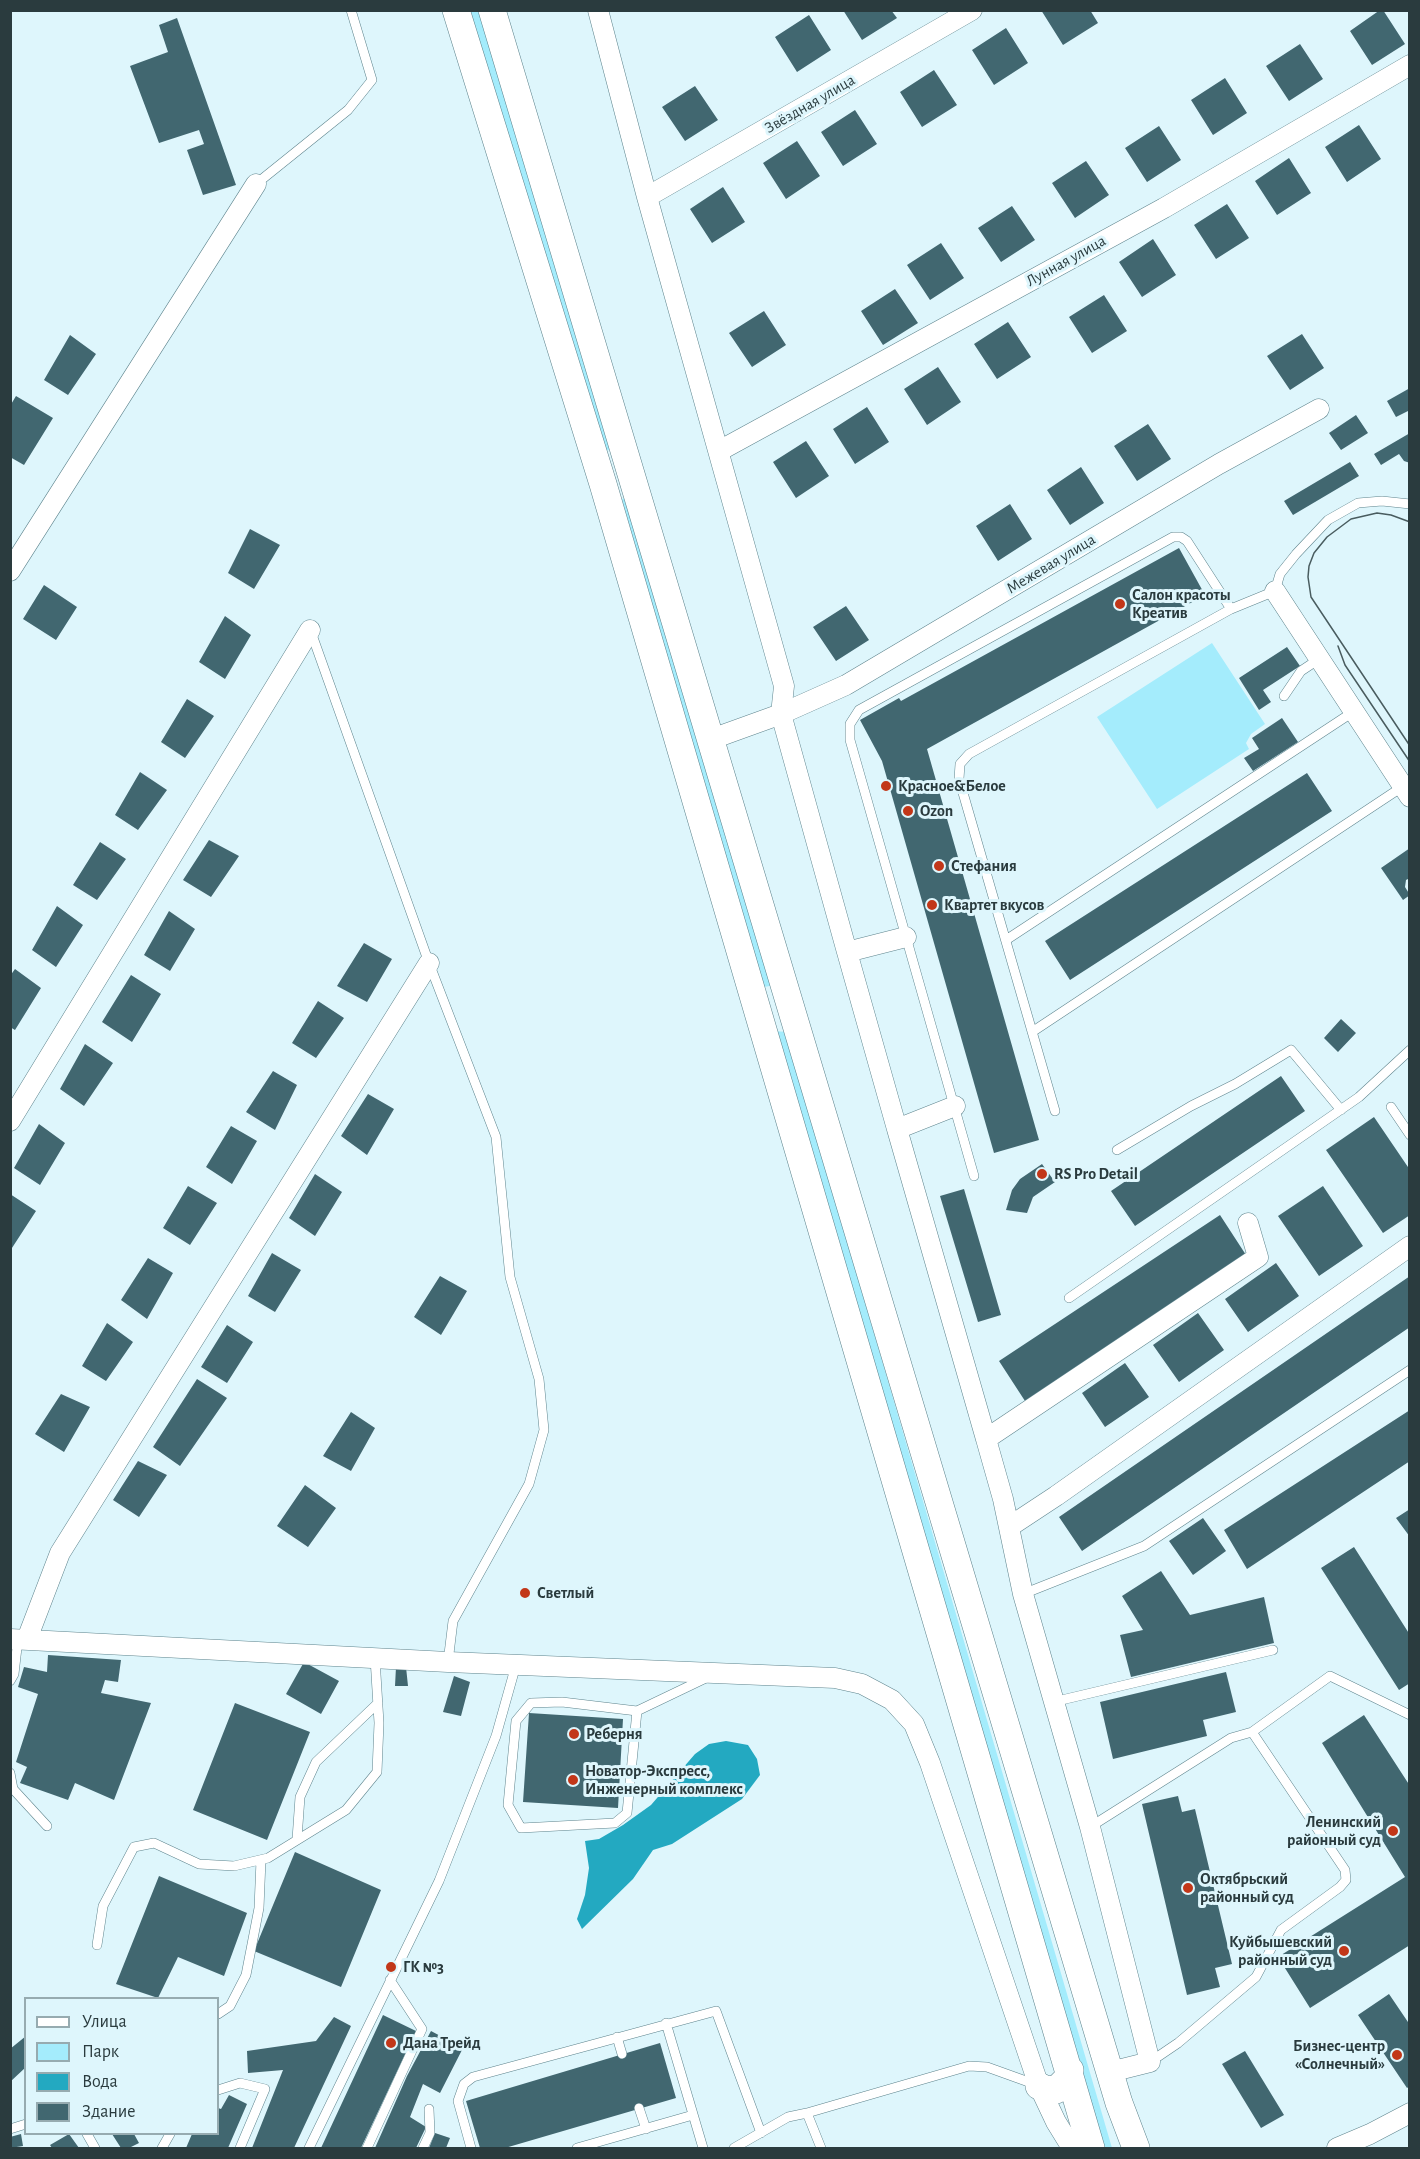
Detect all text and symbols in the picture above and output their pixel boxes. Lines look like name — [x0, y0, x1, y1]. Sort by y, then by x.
street label: Звёздная улица — [761, 70, 859, 138]
street label: Лунная улица — [1023, 231, 1109, 291]
street label: Межевая улица — [1003, 530, 1099, 598]
place label: Салон красоты Креатив — [1132, 585, 1231, 623]
marker: Салон красоты Креатив — [1113, 597, 1127, 611]
place label: Красное&Белое — [898, 776, 1006, 796]
marker: Красное&Белое — [879, 779, 893, 793]
place label: Ozon — [920, 801, 953, 821]
marker: Ozon — [901, 804, 915, 818]
place label: Стефания — [951, 856, 1017, 876]
marker: Стефания — [932, 859, 946, 873]
place label: Квартет вкусов — [944, 895, 1044, 915]
marker: Квартет вкусов — [925, 898, 939, 912]
place label: RS Pro Detail — [1054, 1164, 1138, 1184]
marker: RS Pro Detail — [1035, 1167, 1049, 1181]
place label: Светлый — [537, 1583, 594, 1603]
marker: Светлый — [518, 1586, 532, 1600]
place label: Реберня — [586, 1724, 643, 1744]
marker: Реберня — [567, 1727, 581, 1741]
place label: Новатор-Экспресс, Инженерный комплекс — [585, 1761, 743, 1799]
marker: Новатор-Экспресс, Инженерный комплекс — [566, 1773, 580, 1787]
place label: Ленинский районный суд — [1287, 1812, 1381, 1850]
marker: Ленинский районный суд — [1386, 1824, 1400, 1838]
place label: Октябрьский районный суд — [1200, 1869, 1294, 1907]
marker: Октябрьский районный суд — [1181, 1881, 1195, 1895]
place label: Куйбышевский районный суд — [1229, 1932, 1332, 1970]
marker: Куйбышевский районный суд — [1337, 1944, 1351, 1958]
place label: ГК №3 — [403, 1957, 444, 1977]
marker: ГК №3 — [384, 1960, 398, 1974]
legend — [24, 1997, 219, 2135]
text: Улица — [82, 2013, 127, 2031]
place label: Дана Трейд — [403, 2033, 481, 2053]
marker: Дана Трейд — [384, 2036, 398, 2050]
place label: Бизнес-центр «Солнечный» — [1293, 2036, 1385, 2074]
text: Парк — [82, 2043, 119, 2061]
marker: Бизнес-центр «Солнечный» — [1390, 2048, 1404, 2062]
text: Вода — [82, 2073, 118, 2091]
text: Здание — [82, 2103, 136, 2121]

